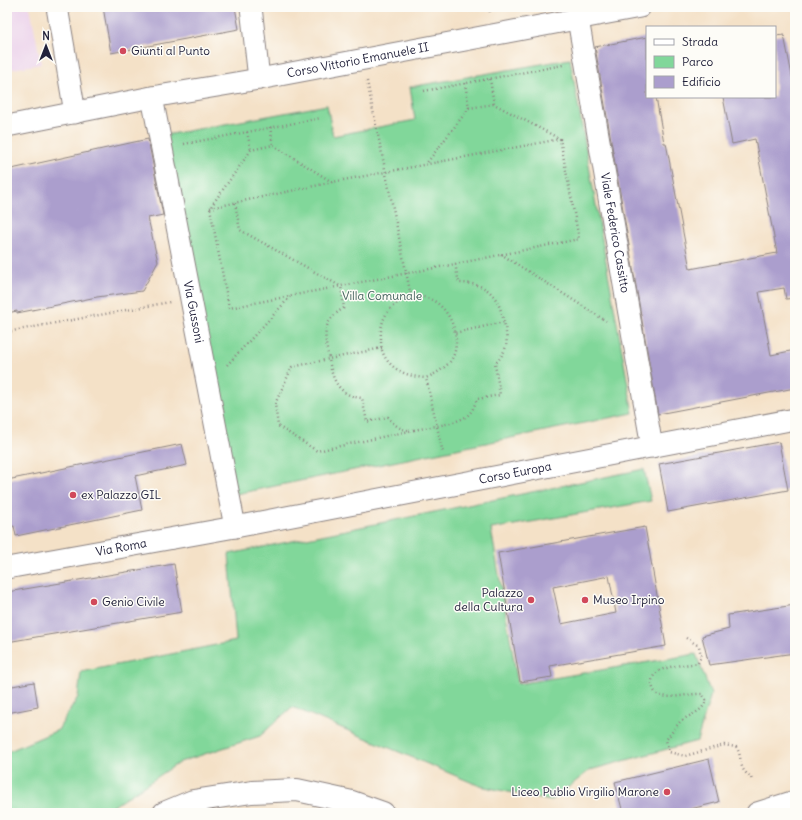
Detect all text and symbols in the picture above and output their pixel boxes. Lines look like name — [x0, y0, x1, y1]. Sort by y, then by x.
north arrow — [26, 26, 66, 66]
legend — [646, 26, 776, 98]
text: N — [42, 29, 50, 43]
text: Strada — [682, 34, 718, 49]
street label: Corso Vittorio Emanuele II — [286, 39, 430, 81]
place label: Giunti al Punto — [131, 43, 210, 58]
marker: Giunti al Punto — [118, 46, 128, 56]
text: Parco — [682, 54, 714, 69]
text: Edificio — [682, 74, 721, 89]
street label: Viale Federico Cassitto — [598, 172, 633, 294]
street label: Via Gussoni — [181, 280, 207, 344]
park label: Villa Comunale — [342, 288, 422, 303]
street label: Corso Europa — [478, 458, 553, 487]
place label: ex Palazzo GIL — [81, 487, 161, 502]
marker: ex Palazzo GIL — [68, 490, 78, 500]
street label: Via Roma — [94, 535, 148, 559]
place label: Palazzo della Cultura — [454, 585, 523, 614]
place label: Museo Irpino — [593, 592, 665, 607]
place label: Genio Civile — [102, 594, 165, 609]
marker: Palazzo della Cultura — [526, 595, 536, 605]
marker: Museo Irpino — [580, 595, 590, 605]
marker: Genio Civile — [89, 597, 99, 607]
place label: Liceo Publio Virgilio Marone — [511, 784, 659, 799]
marker: Liceo Publio Virgilio Marone — [662, 787, 672, 797]

